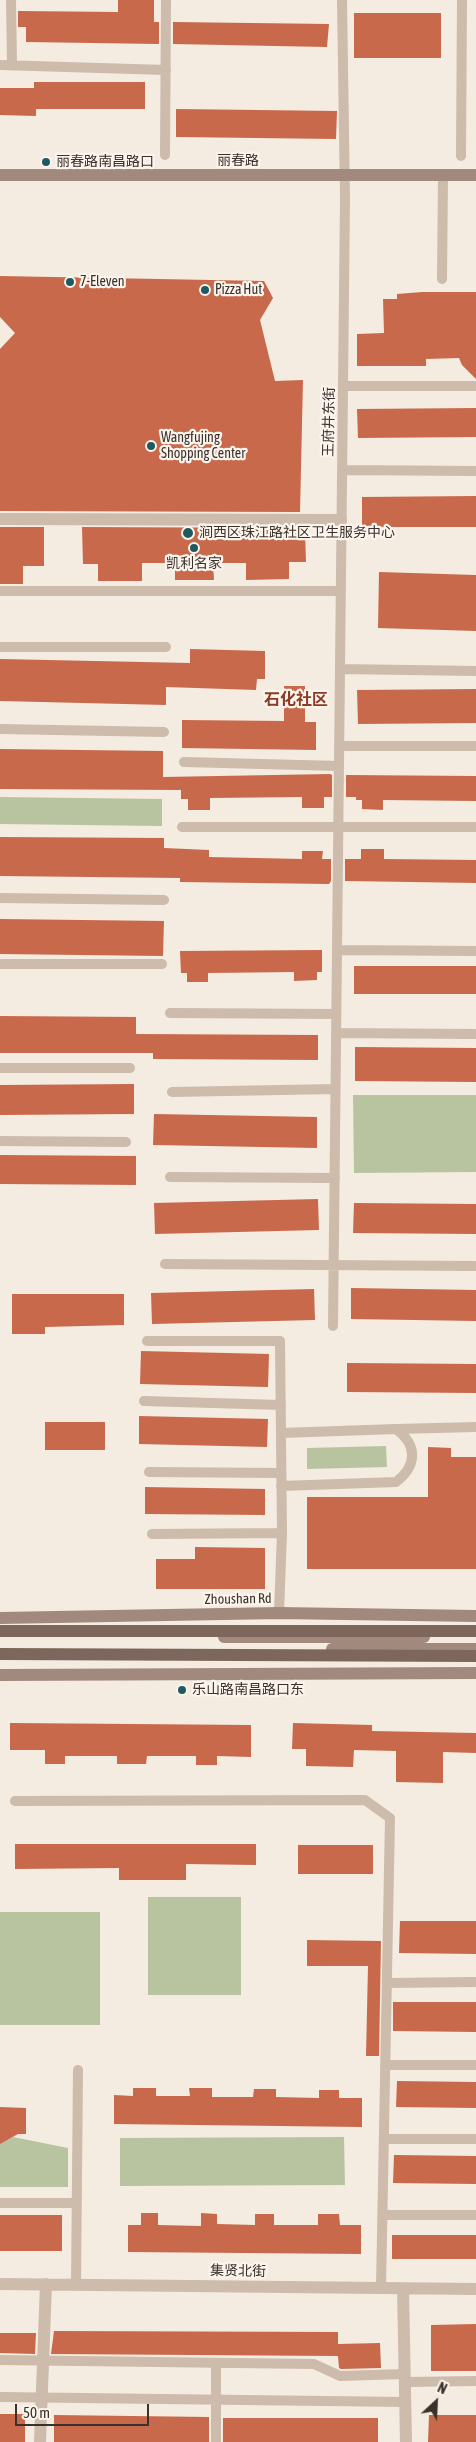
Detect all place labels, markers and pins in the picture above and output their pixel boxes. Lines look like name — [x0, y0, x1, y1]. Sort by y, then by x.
place label: 丽春路南昌路口 — [56, 154, 154, 170]
marker: 丽春路南昌路口 — [40, 156, 52, 168]
place label: 7-Eleven — [80, 274, 125, 290]
marker: 7-Eleven — [64, 276, 76, 288]
place label: Pizza Hut — [215, 282, 262, 298]
marker: Pizza Hut — [199, 284, 211, 296]
place label: Wangfujing Shopping Center — [161, 430, 245, 462]
marker: Wangfujing Shopping Center — [145, 440, 157, 452]
place label: 涧西区珠江路社区卫生服务中心 — [199, 525, 395, 541]
marker: 涧西区珠江路社区卫生服务中心 — [181, 526, 195, 540]
marker: 凯利名家 — [188, 542, 200, 554]
place label: 凯利名家 — [166, 556, 222, 572]
place label: 乐山路南昌路口东 — [192, 1682, 304, 1698]
marker: 乐山路南昌路口东 — [176, 1684, 188, 1696]

